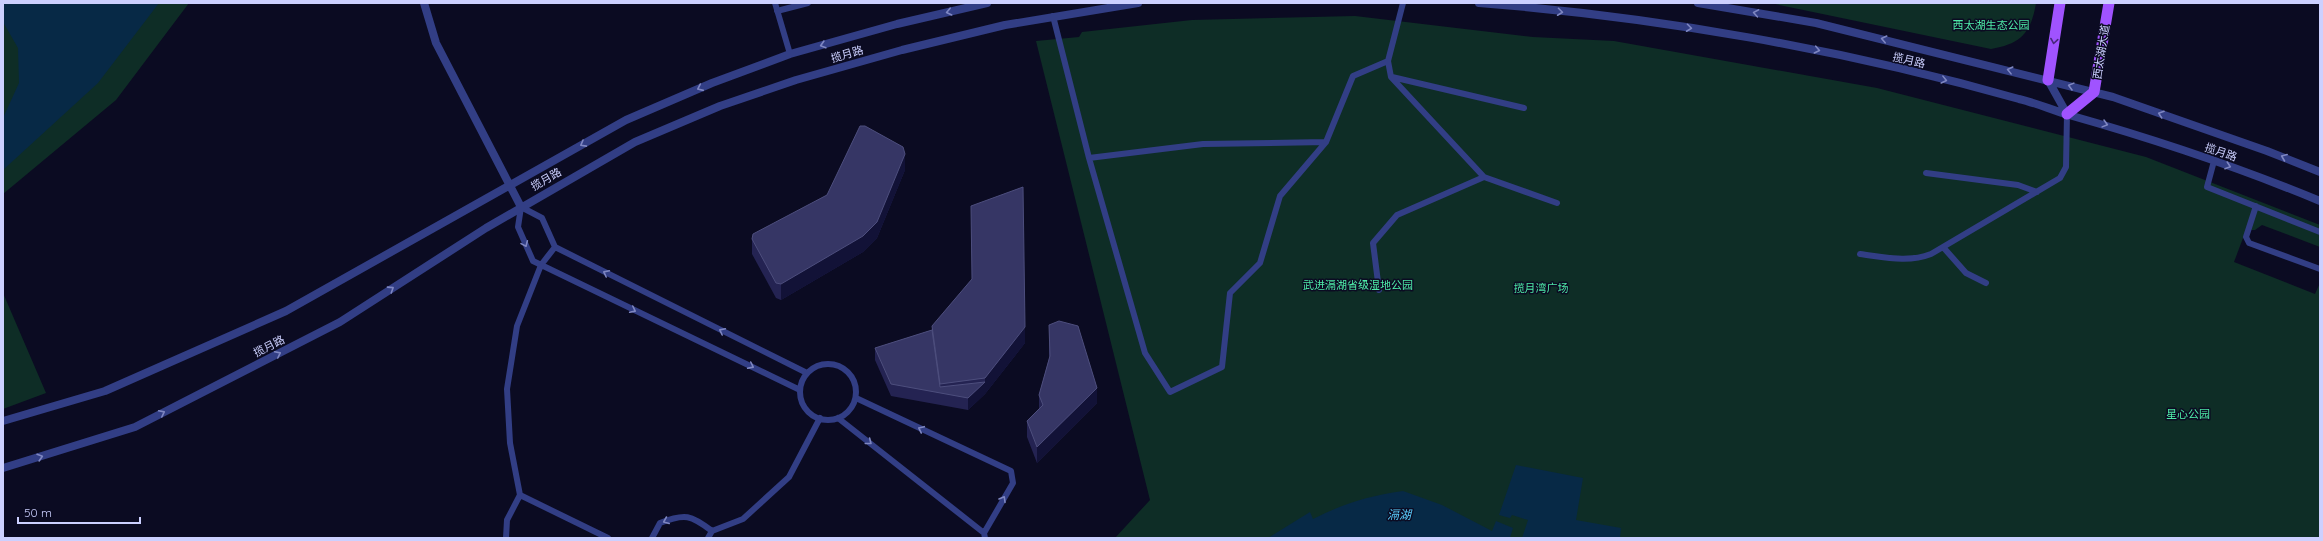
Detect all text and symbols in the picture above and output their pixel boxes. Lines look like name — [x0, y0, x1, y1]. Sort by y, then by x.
one-way arrow — [945, 7, 952, 15]
one-way arrow — [1557, 7, 1563, 16]
one-way arrow — [1753, 9, 1759, 18]
park label: 西太湖生态公园 — [1953, 18, 2030, 32]
one-way arrow — [1686, 23, 1692, 32]
street label: 西太湖大道 — [2090, 24, 2112, 80]
one-way arrow — [1880, 35, 1887, 44]
one-way arrow — [2050, 38, 2059, 45]
one-way arrow — [820, 40, 827, 49]
street label: 揽月路 — [829, 43, 865, 65]
one-way arrow — [1814, 46, 1820, 54]
street label: 揽月路 — [1891, 49, 1927, 71]
one-way arrow — [2007, 66, 2014, 75]
one-way arrow — [1940, 75, 1947, 83]
one-way arrow — [2068, 82, 2075, 91]
one-way arrow — [697, 83, 704, 91]
one-way arrow — [2158, 110, 2165, 118]
one-way arrow — [2101, 119, 2108, 128]
one-way arrow — [580, 139, 587, 147]
street label: 揽月路 — [2203, 140, 2239, 164]
one-way arrow — [2280, 154, 2287, 162]
one-way arrow — [2224, 161, 2231, 169]
street label: 揽月路 — [528, 165, 564, 193]
one-way arrow — [521, 241, 529, 248]
one-way arrow — [602, 270, 610, 278]
park label: 武进滆湖省级湿地公园 — [1303, 278, 1413, 292]
park label: 揽月湾广场 — [1514, 281, 1569, 295]
one-way arrow — [387, 286, 394, 294]
one-way arrow — [629, 305, 637, 313]
one-way arrow — [719, 328, 726, 336]
street label: 揽月路 — [251, 332, 287, 360]
one-way arrow — [274, 351, 281, 359]
one-way arrow — [746, 361, 754, 369]
park label: 星心公园 — [2166, 407, 2210, 421]
one-way arrow — [158, 410, 165, 418]
one-way arrow — [917, 426, 925, 434]
one-way arrow — [864, 437, 871, 444]
one-way arrow — [37, 453, 44, 462]
one-way arrow — [999, 496, 1006, 503]
scale bar — [18, 499, 140, 525]
text: 50 m — [24, 505, 52, 520]
water label: 滆湖 — [1387, 507, 1413, 522]
one-way arrow — [663, 516, 670, 524]

